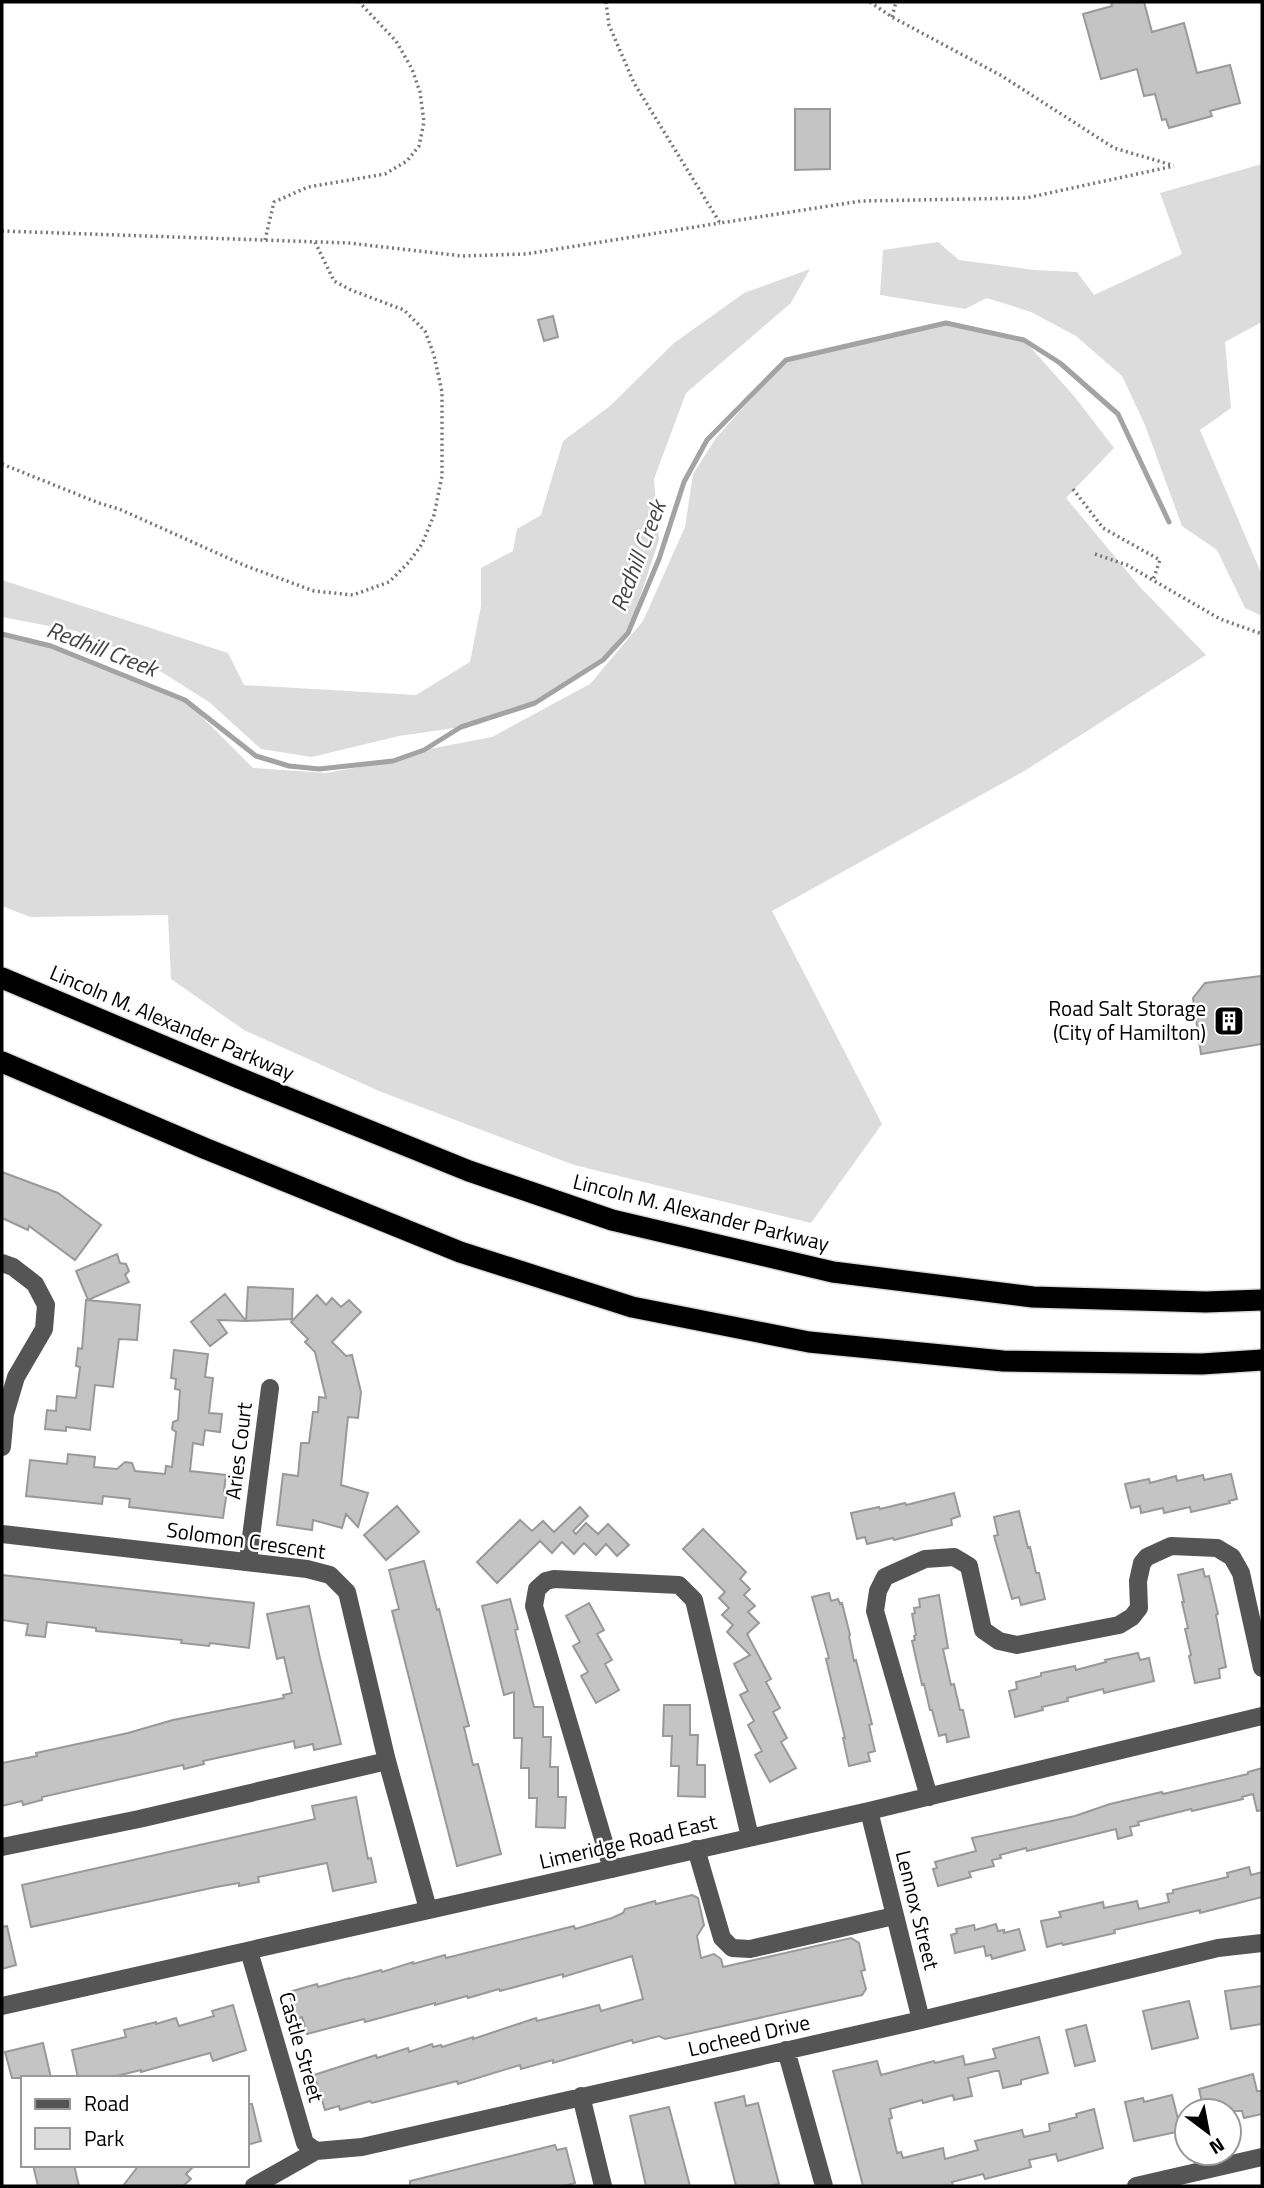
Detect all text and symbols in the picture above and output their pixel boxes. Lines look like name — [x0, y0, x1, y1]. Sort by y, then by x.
water label: Redhill Creek — [600, 493, 676, 616]
water label: Redhill Creek — [42, 611, 165, 687]
street label: Lincoln M. Alexander Parkway — [45, 956, 300, 1088]
place label: Road Salt Storage (City of Hamilton) — [1048, 992, 1206, 1048]
building icon: Road Salt Storage (City of Hamilton) — [1212, 1004, 1246, 1038]
street label: Lincoln M. Alexander Parkway — [570, 1165, 833, 1259]
street label: Aries Court — [216, 1400, 260, 1501]
street label: Solomon Crescent — [165, 1513, 328, 1567]
street label: Limeridge Road East — [536, 1805, 720, 1877]
street label: Lennox Street — [888, 1847, 948, 1974]
street label: Castle Street — [271, 1988, 333, 2106]
street label: Locheed Drive — [685, 2005, 813, 2065]
legend — [21, 2076, 248, 2167]
text: Road — [84, 2087, 129, 2119]
north arrow — [1173, 2097, 1243, 2167]
text: Park — [84, 2122, 124, 2154]
text: N — [1204, 2131, 1231, 2163]

